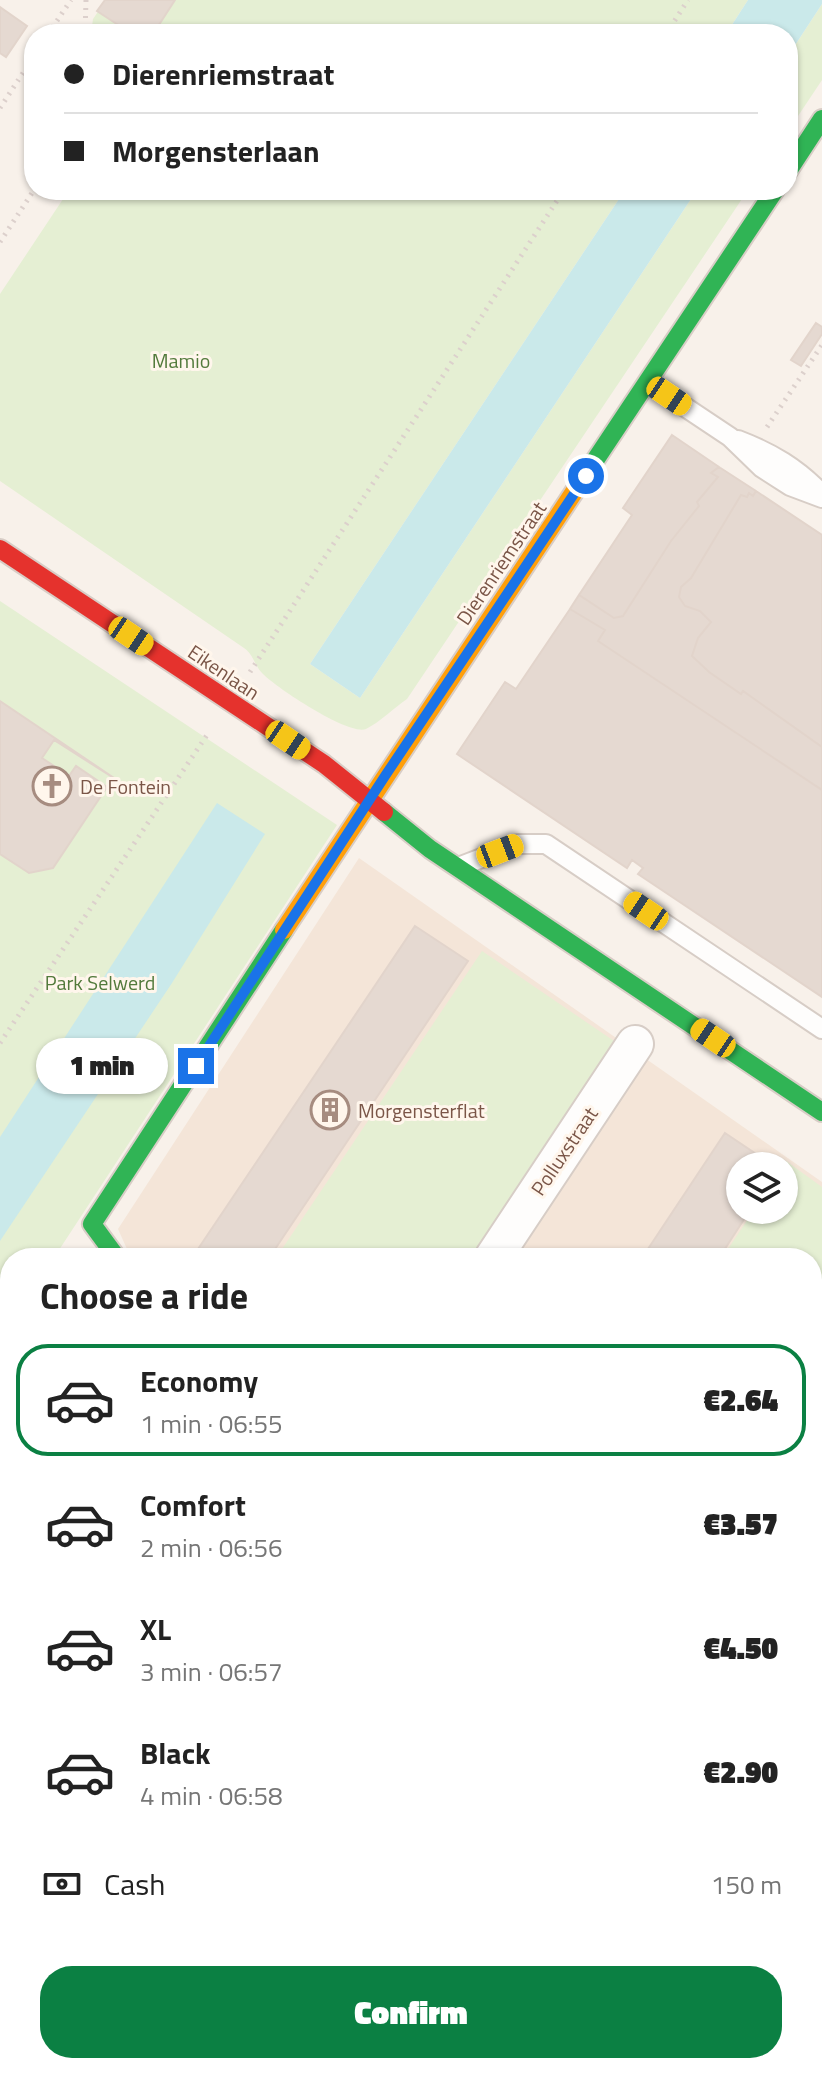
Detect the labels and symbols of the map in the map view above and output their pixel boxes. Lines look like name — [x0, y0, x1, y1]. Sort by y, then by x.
park label: Mamio — [152, 345, 210, 376]
car — [642, 373, 696, 419]
route start — [568, 458, 604, 494]
street label: Dierenriemstraat — [448, 495, 554, 631]
car — [104, 613, 158, 659]
street label: Eikenlaan — [182, 637, 266, 707]
car — [261, 717, 315, 763]
church icon: De Fontein — [31, 765, 73, 807]
place label: De Fontein — [80, 771, 171, 802]
car — [473, 831, 527, 871]
car — [619, 888, 673, 934]
park label: Park Selwerd — [45, 967, 155, 998]
car — [686, 1015, 740, 1061]
callout: 1 min — [36, 1038, 168, 1094]
route end — [178, 1048, 214, 1084]
building icon: Morgensterflat — [309, 1089, 351, 1131]
place label: Morgensterflat — [358, 1095, 485, 1126]
street label: Polluxstraat — [523, 1100, 605, 1202]

